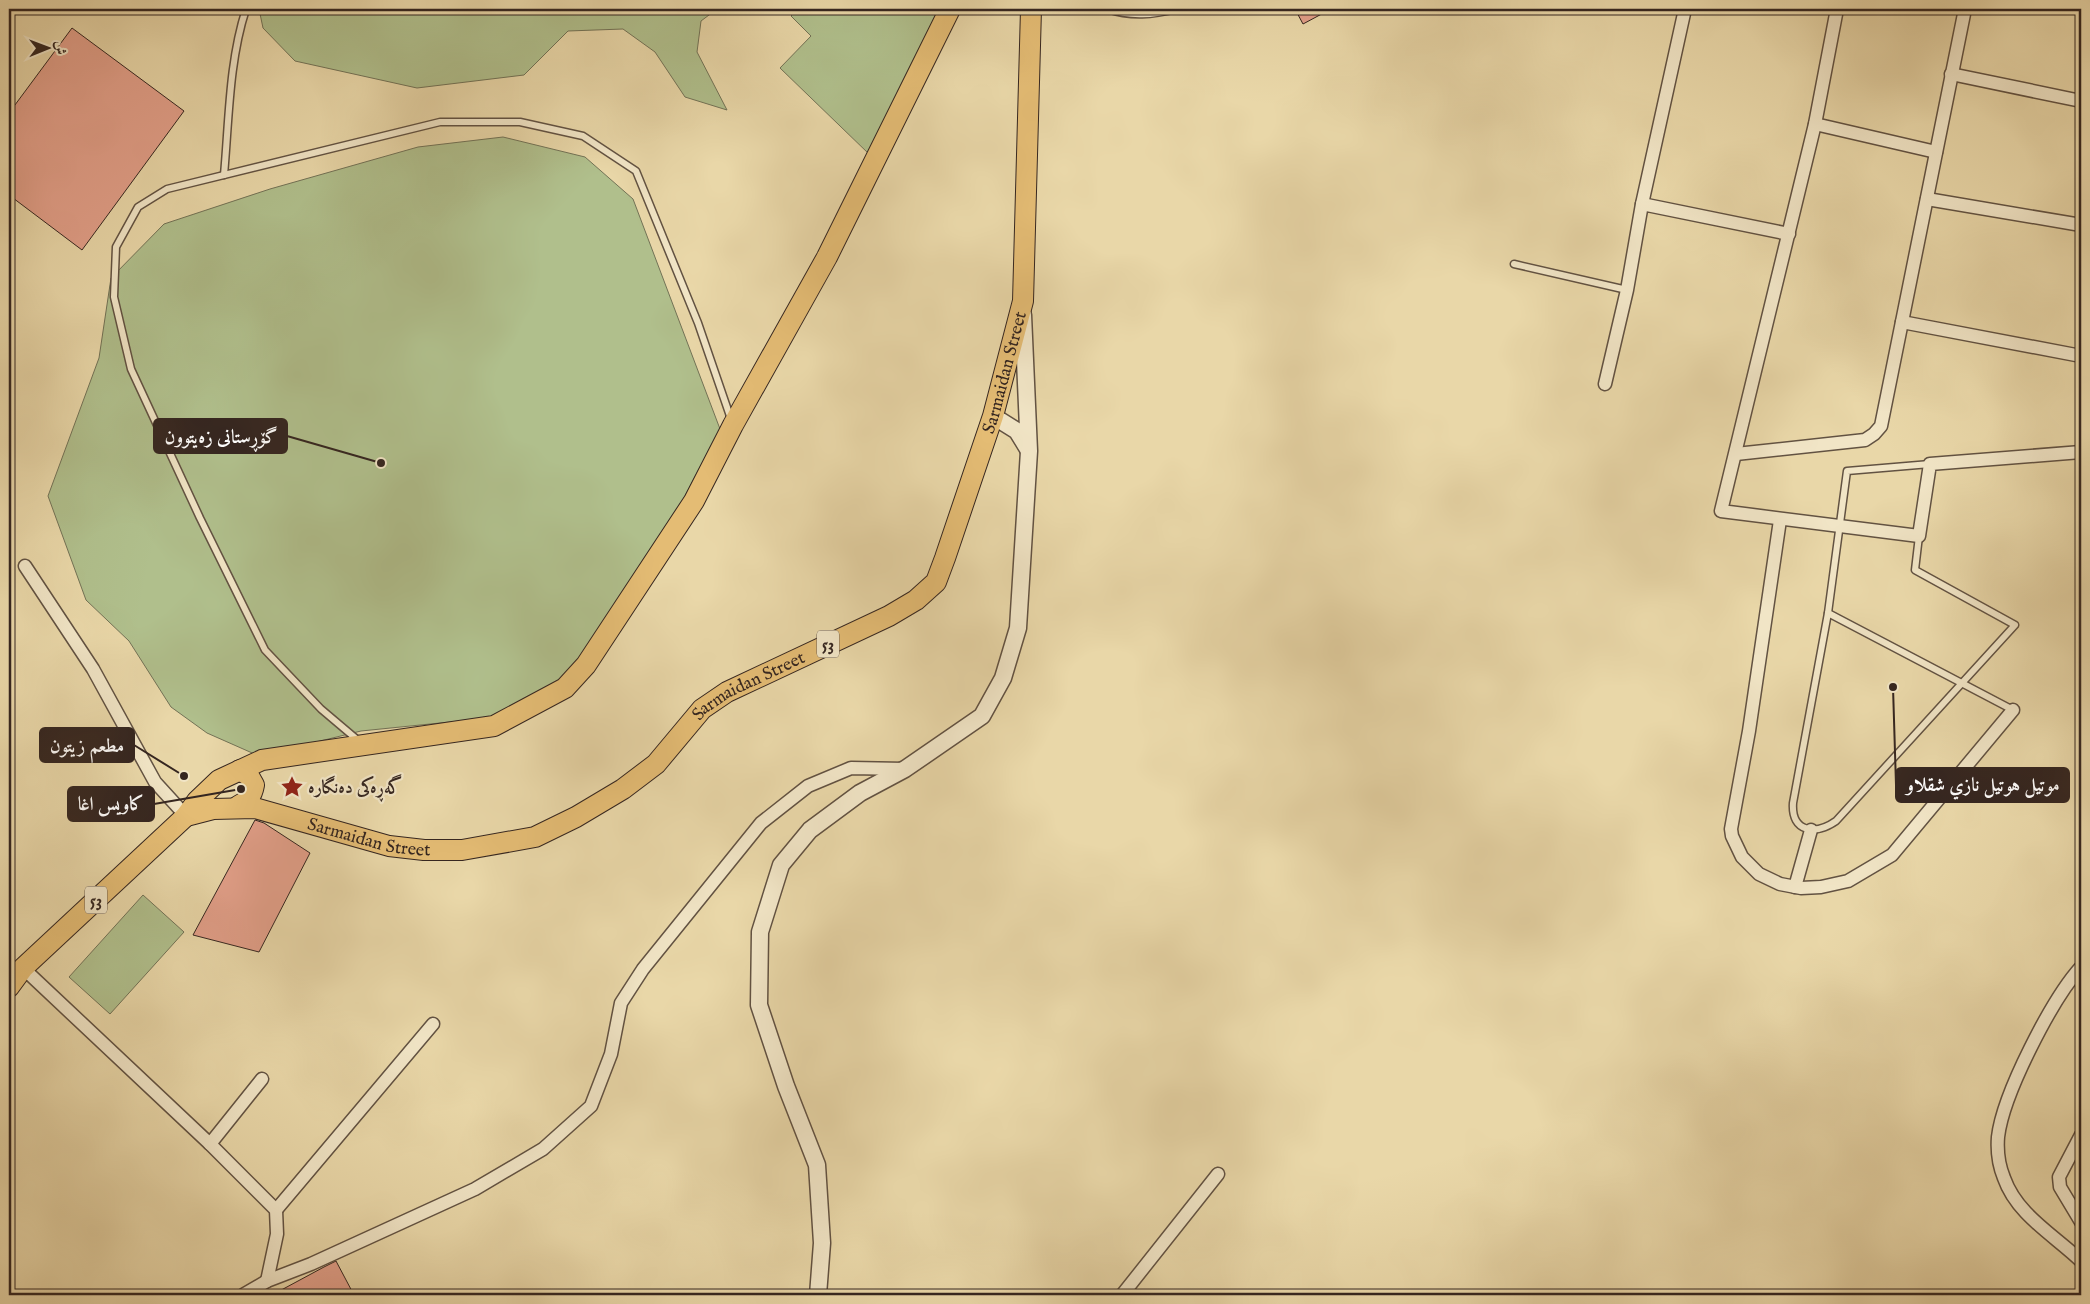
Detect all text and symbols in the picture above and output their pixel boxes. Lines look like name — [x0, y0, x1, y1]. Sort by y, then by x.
north arrow — [22, 22, 72, 72]
text: ش — [51, 41, 69, 55]
street label: Sarmaidan Street — [978, 309, 1033, 437]
callout: گۆڕستانی زەیتوون — [154, 419, 287, 453]
text: گۆڕستانی زەیتوون — [165, 426, 277, 453]
road number: 53 — [817, 630, 839, 658]
street label: Sarmaidan Street — [687, 647, 809, 726]
callout: مطعم زيتون — [40, 728, 134, 762]
text: مطعم زيتون — [50, 735, 124, 763]
callout: موتيل هوتيل نازي شقلاو — [1896, 768, 2069, 802]
place icon: گەڕەکی دەنگارە — [279, 774, 305, 800]
place label: گەڕەکی دەنگارە — [308, 774, 402, 802]
text: موتيل هوتيل نازي شقلاو — [1904, 774, 2060, 800]
callout: كاويس اغا — [68, 787, 154, 821]
text: كاويس اغا — [78, 793, 144, 817]
street label: Sarmaidan Street — [305, 813, 430, 863]
road number: 53 — [85, 886, 107, 914]

